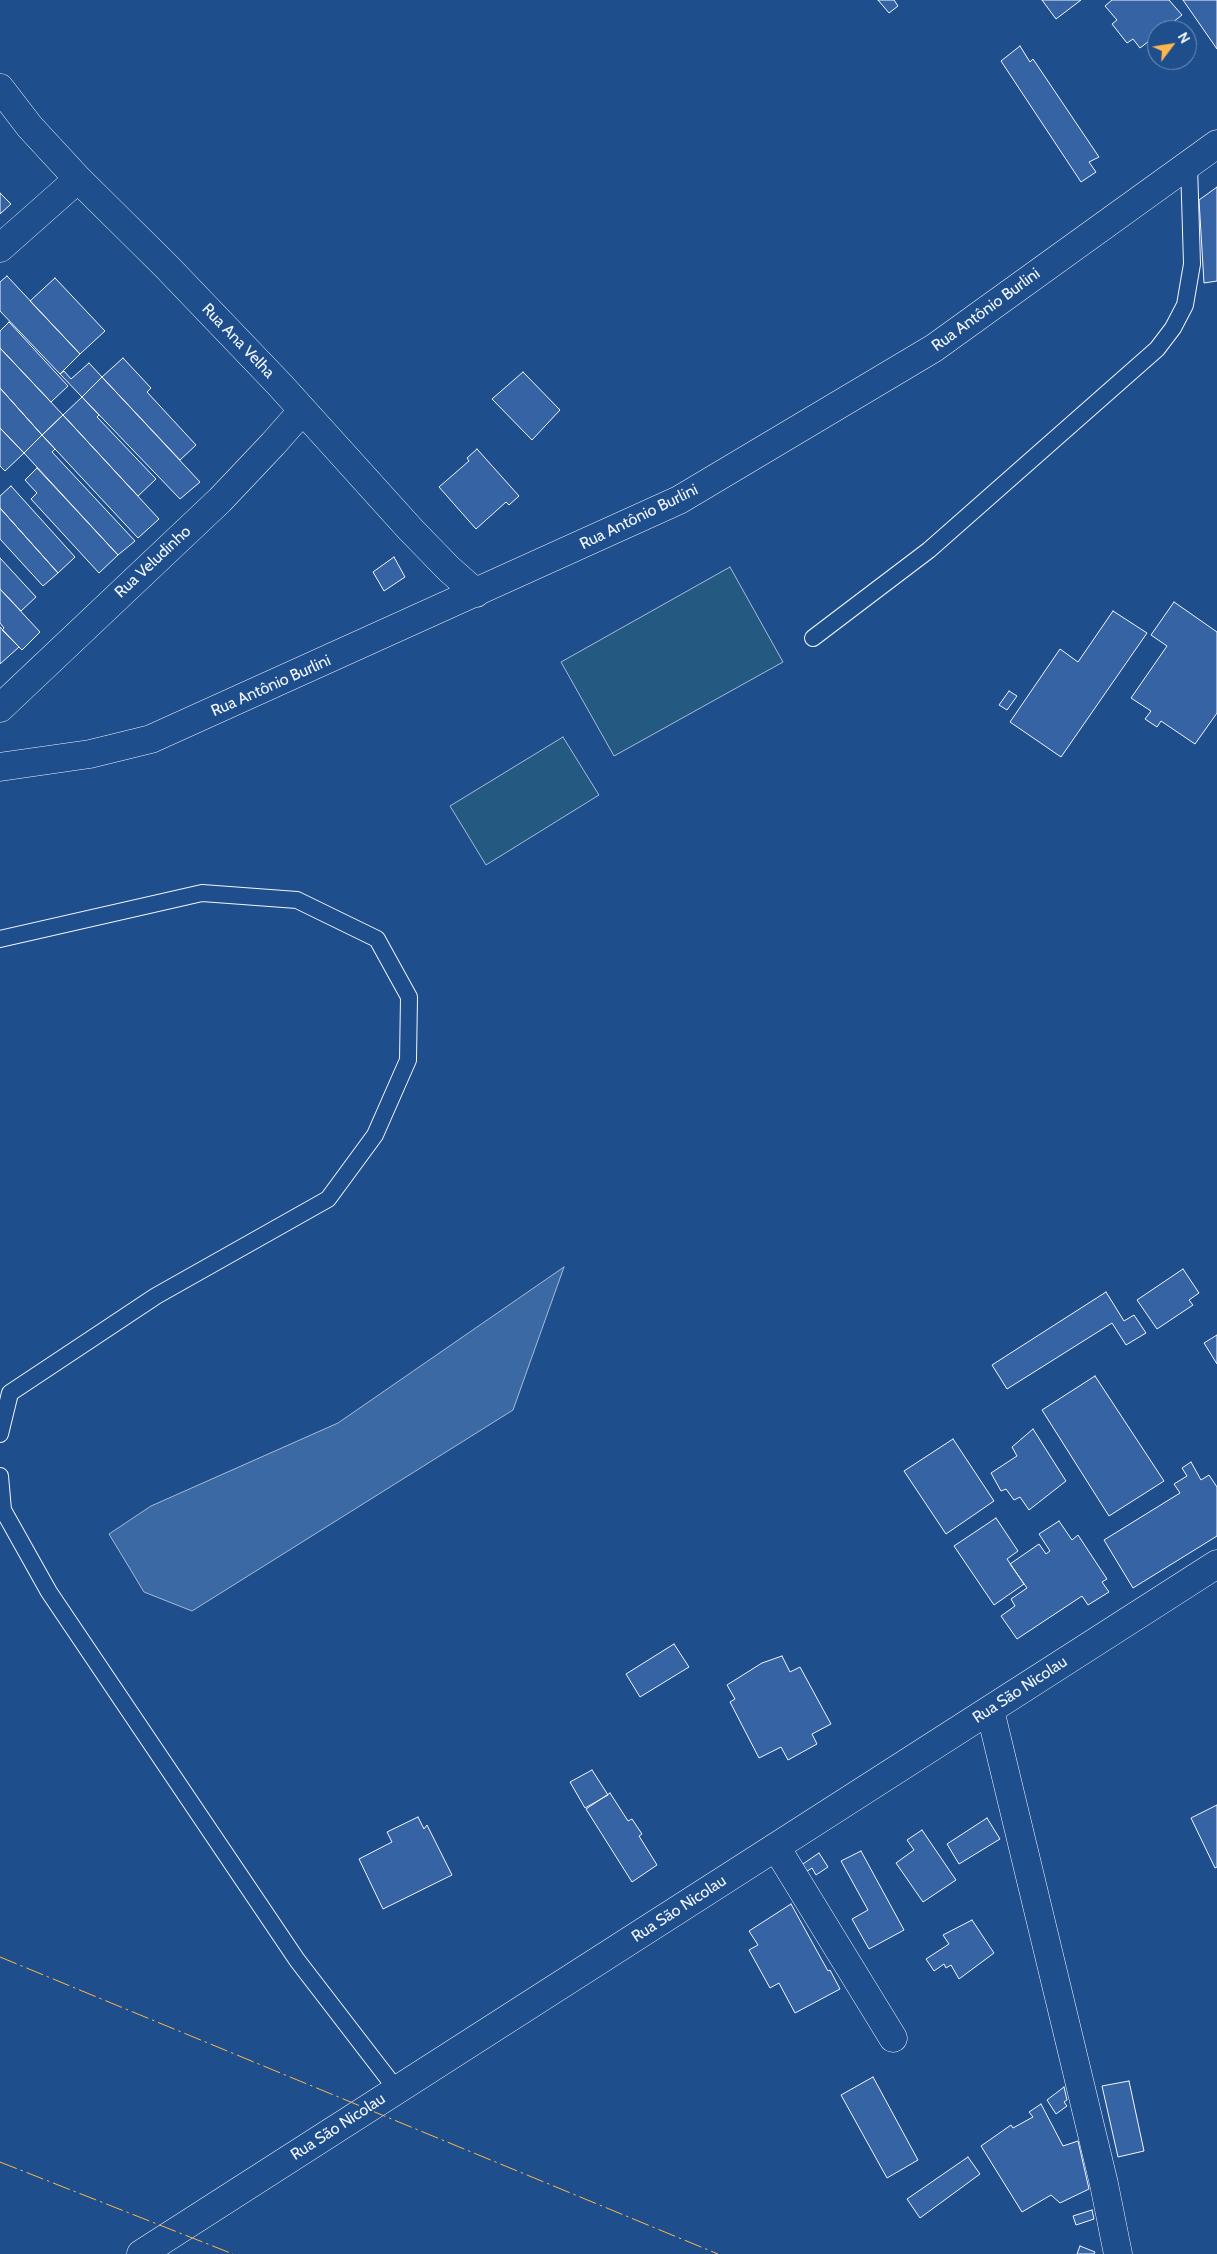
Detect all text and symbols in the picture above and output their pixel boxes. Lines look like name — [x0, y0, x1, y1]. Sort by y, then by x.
north arrow — [1147, 20, 1197, 70]
text: N — [1174, 29, 1194, 47]
street label: Rua Antônio Burlini — [928, 264, 1044, 356]
street label: Rua Ana Velha — [198, 300, 278, 382]
street label: Rua Antônio Burlini — [577, 480, 701, 554]
street label: Rua Veludinho — [111, 522, 195, 602]
street label: Rua Antônio Burlini — [208, 651, 334, 721]
street label: Rua São Nicolau — [969, 1652, 1071, 1728]
street label: Rua São Nicolau — [628, 1871, 730, 1947]
street label: Rua São Nicolau — [287, 2089, 389, 2165]

